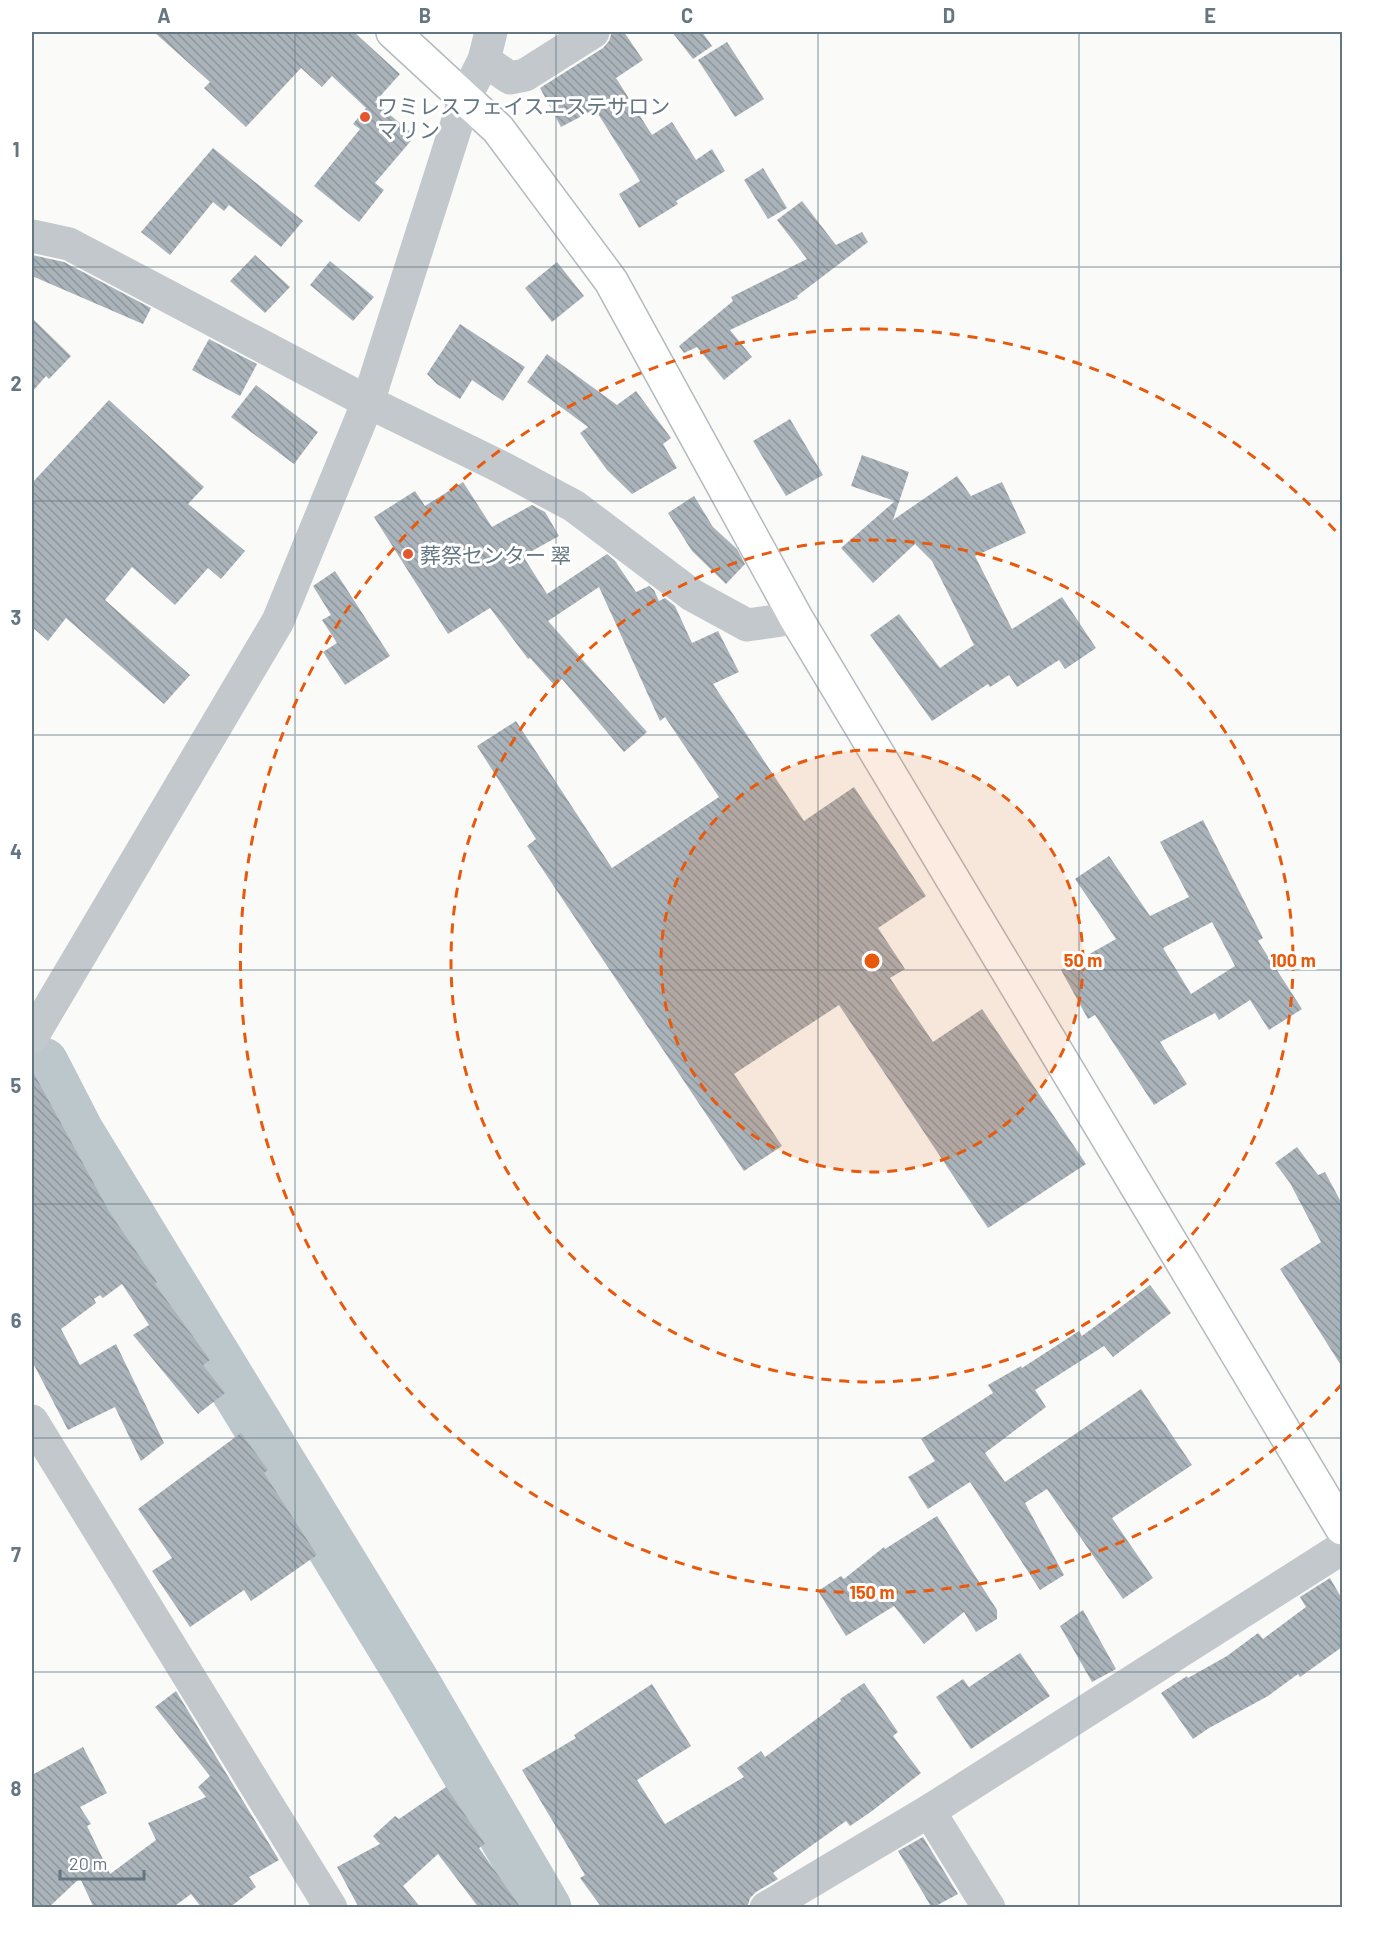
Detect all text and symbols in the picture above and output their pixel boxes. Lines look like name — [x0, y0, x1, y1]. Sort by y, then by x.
text: A — [157, 3, 171, 27]
text: B — [419, 3, 431, 27]
text: C — [681, 3, 693, 27]
text: D — [943, 3, 955, 27]
text: E — [1204, 3, 1216, 27]
place label: ワミレスフェイスエステサロン マリン — [377, 93, 670, 142]
marker: ワミレスフェイスエステサロン マリン — [358, 110, 372, 124]
text: 1 — [12, 137, 20, 161]
text: 2 — [10, 371, 22, 395]
place label: 葬祭センター 翠 — [420, 542, 571, 567]
marker: 葬祭センター 翠 — [401, 547, 415, 561]
text: 3 — [11, 605, 21, 629]
text: 4 — [10, 839, 22, 863]
text: 50 m — [1064, 949, 1102, 971]
text: 100 m — [1270, 949, 1316, 971]
centre of rings — [862, 951, 882, 971]
text: 5 — [11, 1073, 22, 1097]
text: 6 — [11, 1308, 22, 1332]
text: 7 — [11, 1542, 21, 1566]
text: 150 m — [850, 1581, 894, 1603]
text: 8 — [11, 1776, 22, 1800]
scale bar — [60, 1843, 144, 1881]
text: 20 m — [69, 1852, 107, 1874]

